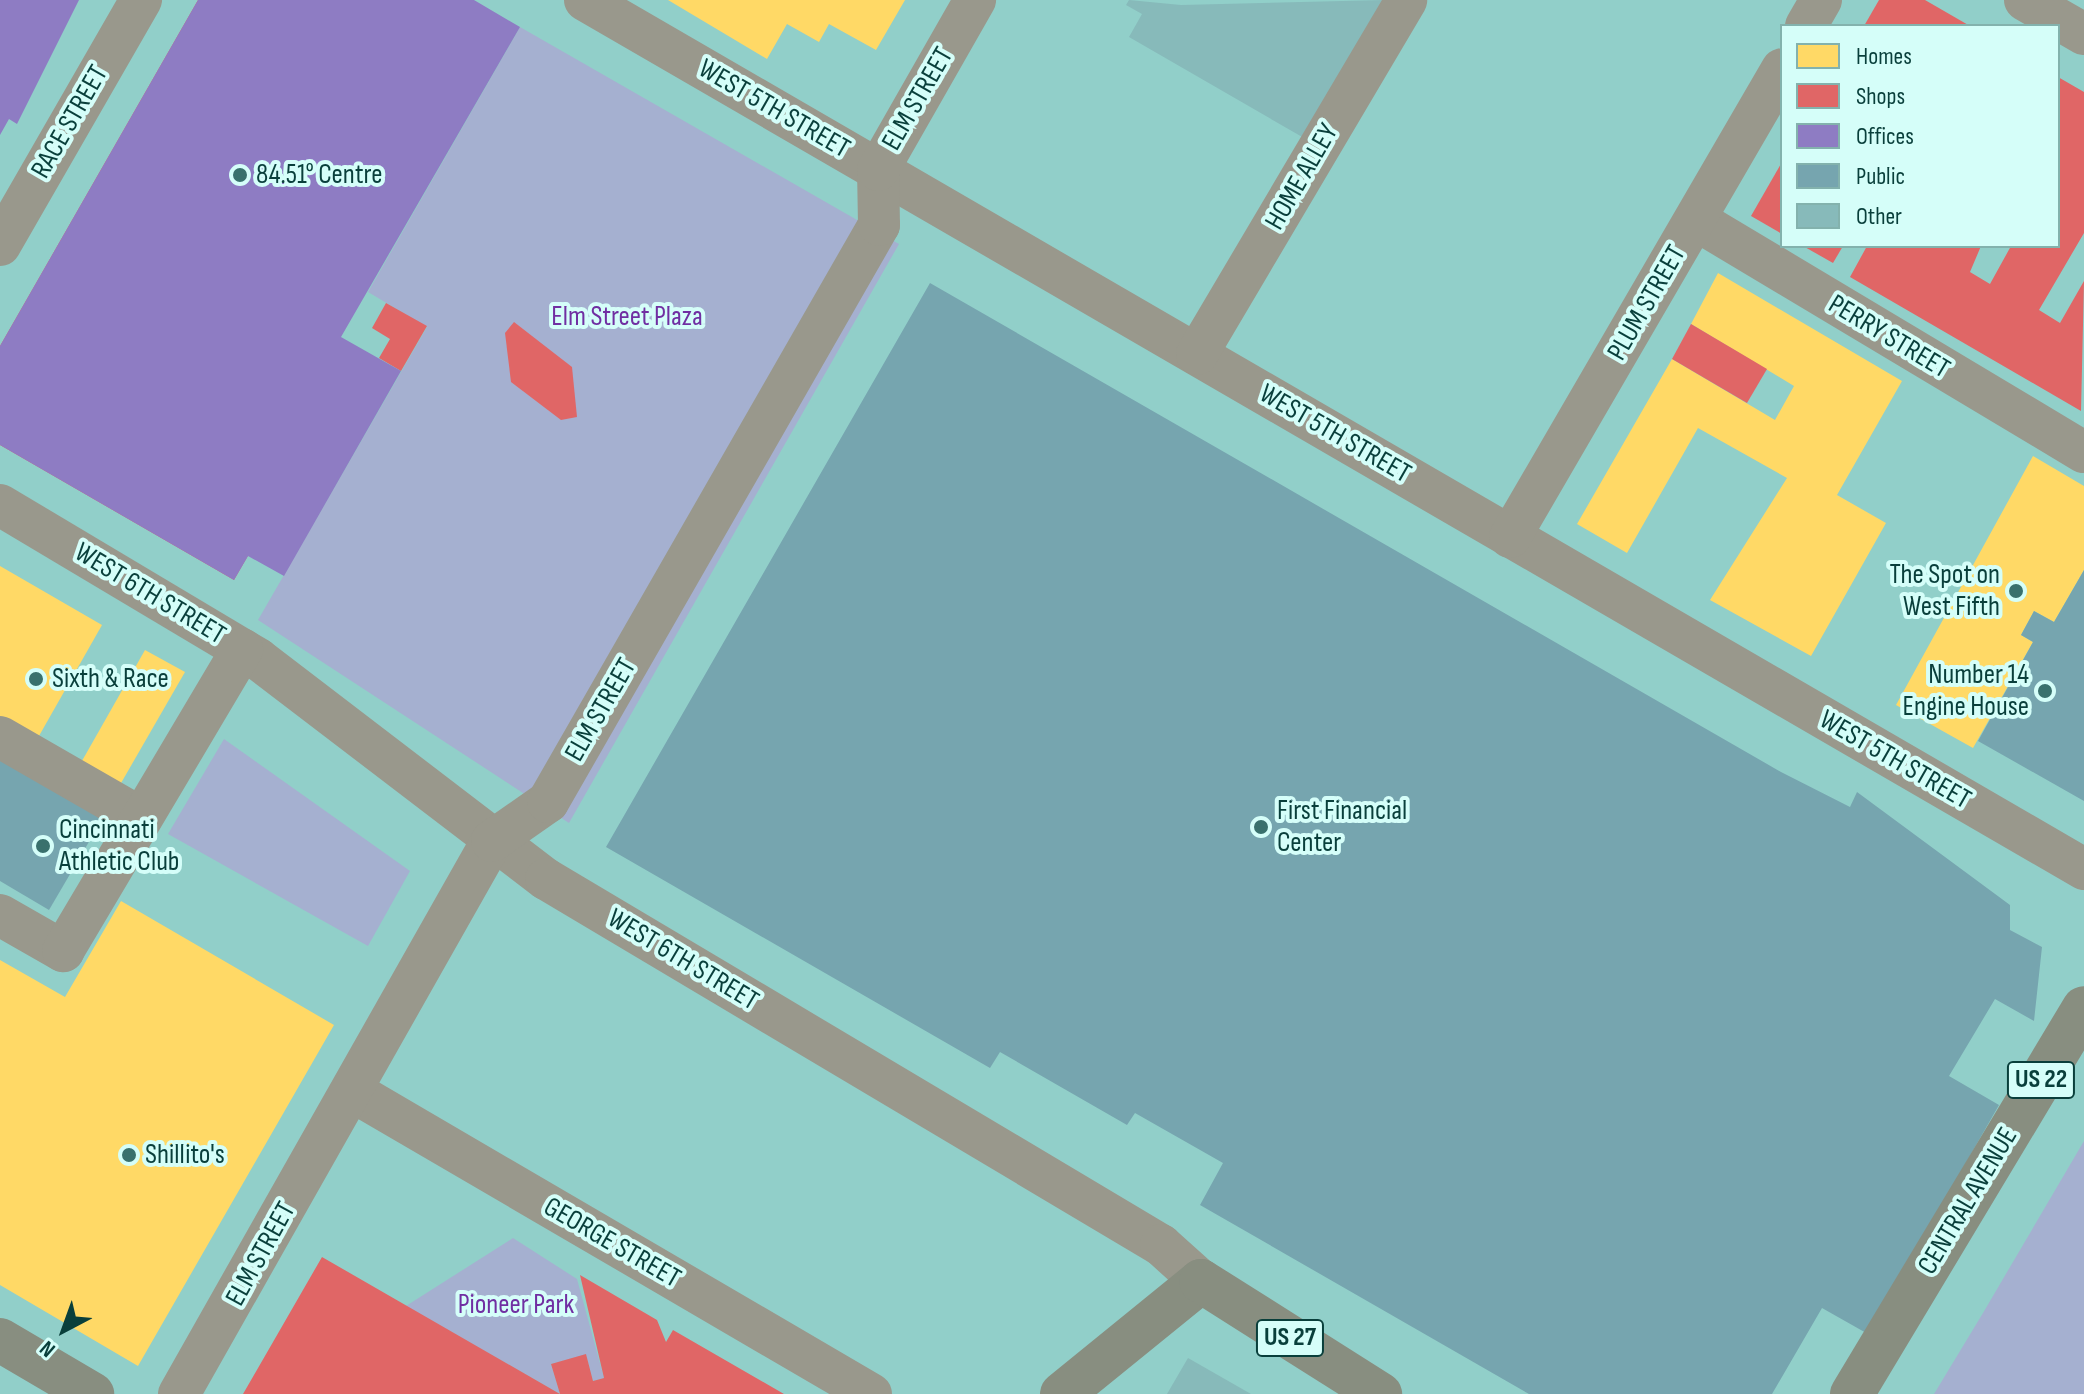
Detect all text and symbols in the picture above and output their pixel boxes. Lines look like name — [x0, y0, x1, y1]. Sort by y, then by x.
legend — [1780, 24, 2060, 248]
street label: ELM STREET — [875, 41, 961, 157]
text: Homes — [1856, 42, 1912, 71]
street label: WEST 5TH STREET — [692, 52, 856, 166]
street label: RACE STREET — [24, 60, 116, 184]
text: Shops — [1856, 82, 1905, 111]
street label: HOME ALLEY — [1258, 118, 1346, 236]
text: Offices — [1856, 122, 1914, 151]
place label: 84.51° Centre — [256, 158, 382, 192]
text: Public — [1856, 162, 1905, 191]
marker: 84.51° Centre — [231, 166, 249, 184]
text: Other — [1856, 202, 1902, 231]
street label: PLUM STREET — [1601, 240, 1693, 366]
street label: PERRY STREET — [1822, 288, 1956, 386]
park label: Elm Street Plaza — [551, 300, 703, 334]
street label: WEST 5TH STREET — [1253, 377, 1417, 491]
street label: WEST 6TH STREET — [69, 536, 231, 652]
place label: The Spot on West Fifth — [1889, 558, 2000, 624]
marker: The Spot on West Fifth — [2007, 582, 2025, 600]
street label: ELM STREET — [558, 652, 644, 768]
place label: Number 14 Engine House — [1903, 658, 2029, 724]
place label: Sixth & Race — [52, 662, 169, 696]
marker: Sixth & Race — [27, 670, 45, 688]
marker: Number 14 Engine House — [2036, 682, 2054, 700]
street label: WEST 5TH STREET — [1813, 703, 1977, 817]
place label: First Financial Center — [1277, 794, 1407, 860]
place label: Cincinnati Athletic Club — [59, 813, 179, 879]
marker: First Financial Center — [1252, 818, 1270, 836]
marker: Cincinnati Athletic Club — [34, 837, 52, 855]
street label: WEST 6TH STREET — [602, 902, 764, 1018]
road number: US 22 — [2005, 1058, 2077, 1102]
street label: CENTRAL AVENUE — [1911, 1122, 2025, 1280]
place label: Shillito's — [145, 1138, 225, 1172]
marker: Shillito's — [120, 1146, 138, 1164]
street label: GEORGE STREET — [538, 1190, 686, 1296]
street label: ELM STREET — [219, 1196, 303, 1312]
park label: Pioneer Park — [458, 1288, 574, 1322]
north arrow — [24, 1290, 104, 1370]
road number: US 27 — [1254, 1316, 1326, 1360]
text: N — [35, 1334, 61, 1363]

